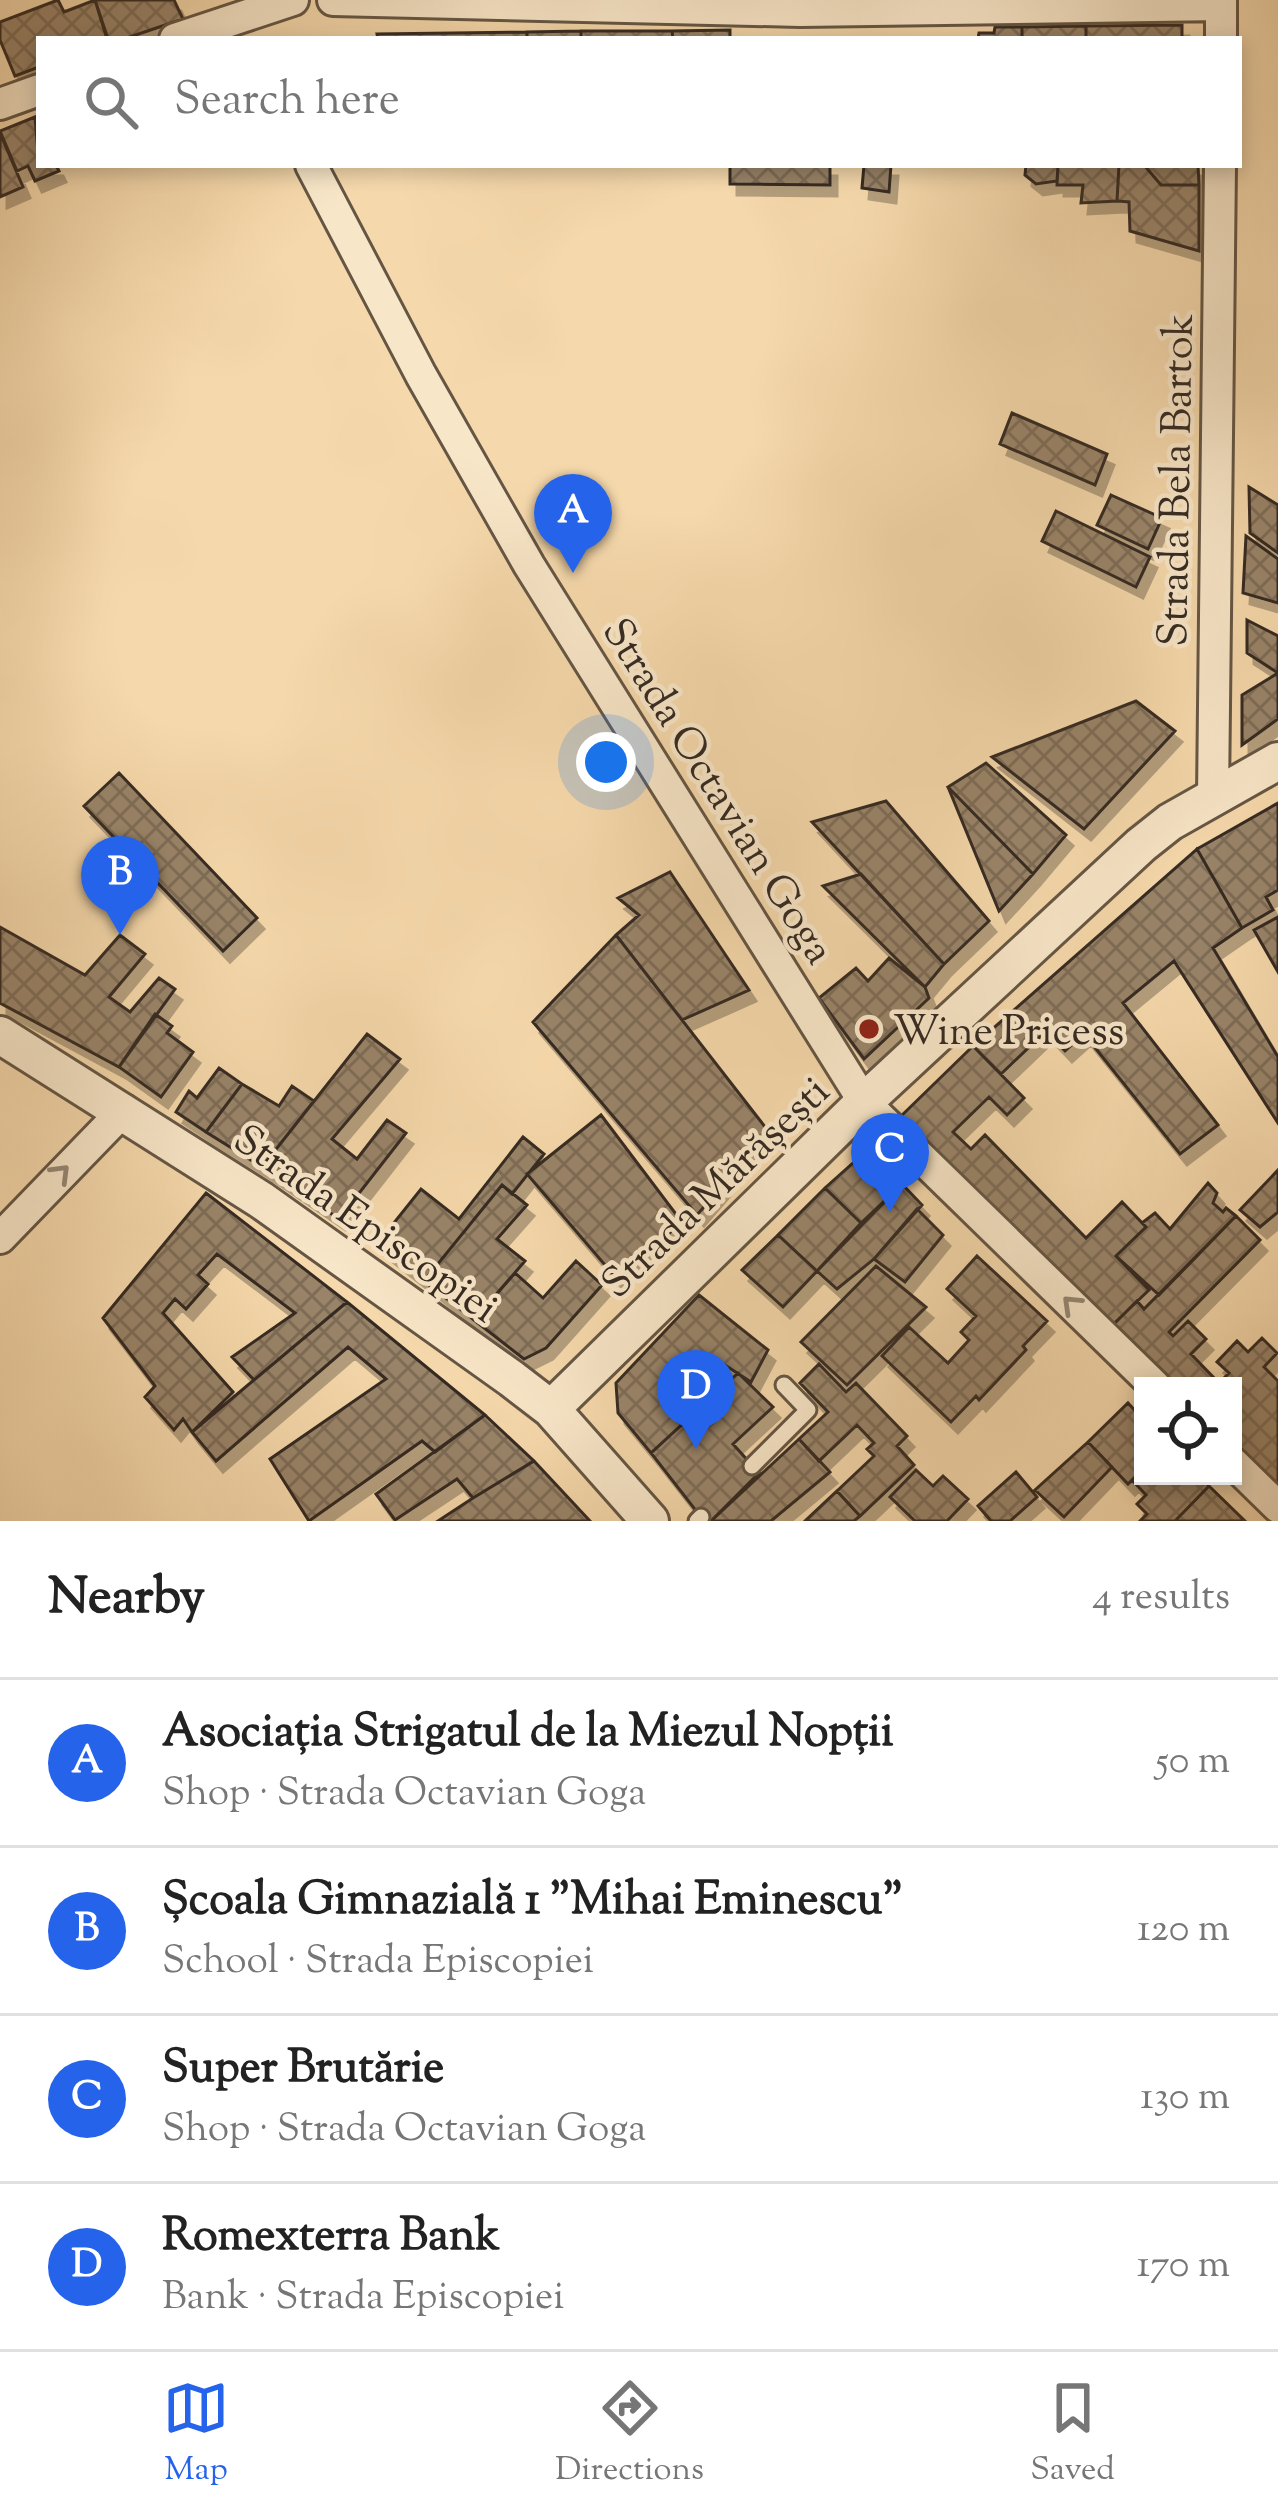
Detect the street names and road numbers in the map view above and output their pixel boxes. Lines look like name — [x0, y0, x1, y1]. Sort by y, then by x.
street label: Strada Bela Bartok — [1146, 313, 1212, 647]
street label: Strada Octavian Goga — [585, 608, 847, 977]
street label: Strada Mărășești — [590, 1065, 845, 1314]
street label: Strada Episcopiei — [219, 1112, 509, 1340]

